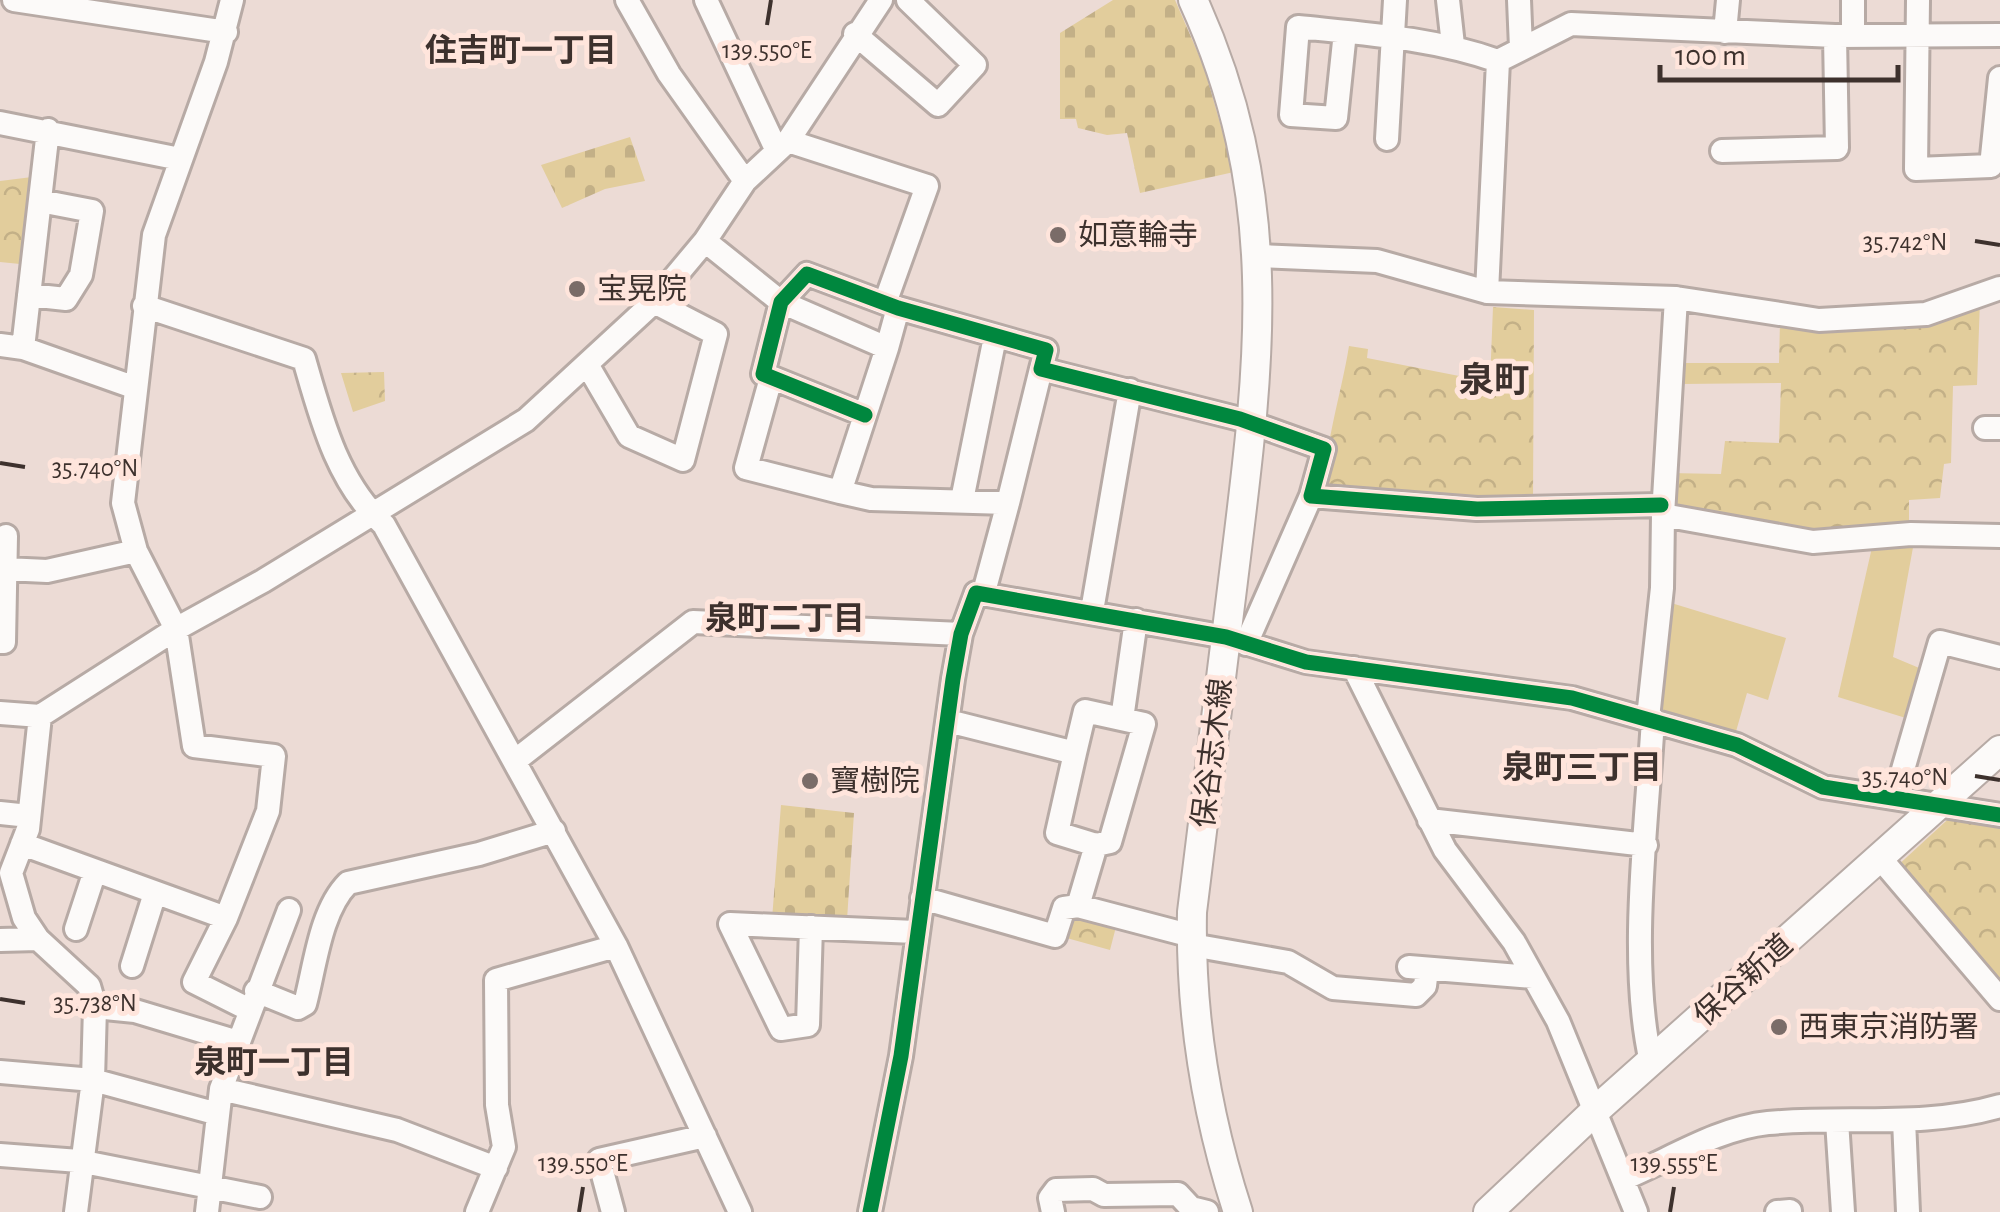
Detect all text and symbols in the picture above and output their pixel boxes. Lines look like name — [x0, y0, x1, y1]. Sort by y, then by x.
scale bar — [1660, 20, 1898, 82]
district label: 住吉町一丁目 — [425, 33, 617, 67]
text: 139.550°E — [722, 38, 812, 63]
text: 100 m — [1675, 41, 1746, 71]
place label: 如意輪寺 — [1078, 219, 1198, 251]
marker: 如意輪寺 — [1047, 224, 1069, 246]
text: 35.742°N — [1863, 230, 1947, 255]
place label: 宝晃院 — [597, 273, 687, 305]
marker: 宝晃院 — [566, 278, 588, 300]
district label: 泉町 — [1459, 361, 1529, 399]
text: 35.740°N — [52, 456, 138, 481]
district label: 泉町二丁目 — [705, 601, 865, 635]
street label: 保谷志木線 — [1187, 677, 1237, 829]
district label: 泉町三丁目 — [1502, 750, 1662, 784]
place label: 寶樹院 — [830, 765, 920, 797]
text: 35.740°N — [1862, 765, 1948, 790]
marker: 寶樹院 — [799, 770, 821, 792]
street label: 保谷新道 — [1688, 928, 1798, 1032]
text: 35.738°N — [53, 991, 137, 1016]
place label: 西東京消防署 — [1799, 1011, 1979, 1043]
marker: 西東京消防署 — [1768, 1016, 1790, 1038]
district label: 泉町一丁目 — [194, 1045, 354, 1079]
text: 139.550°E — [538, 1151, 628, 1176]
text: 139.555°E — [1630, 1151, 1718, 1176]

